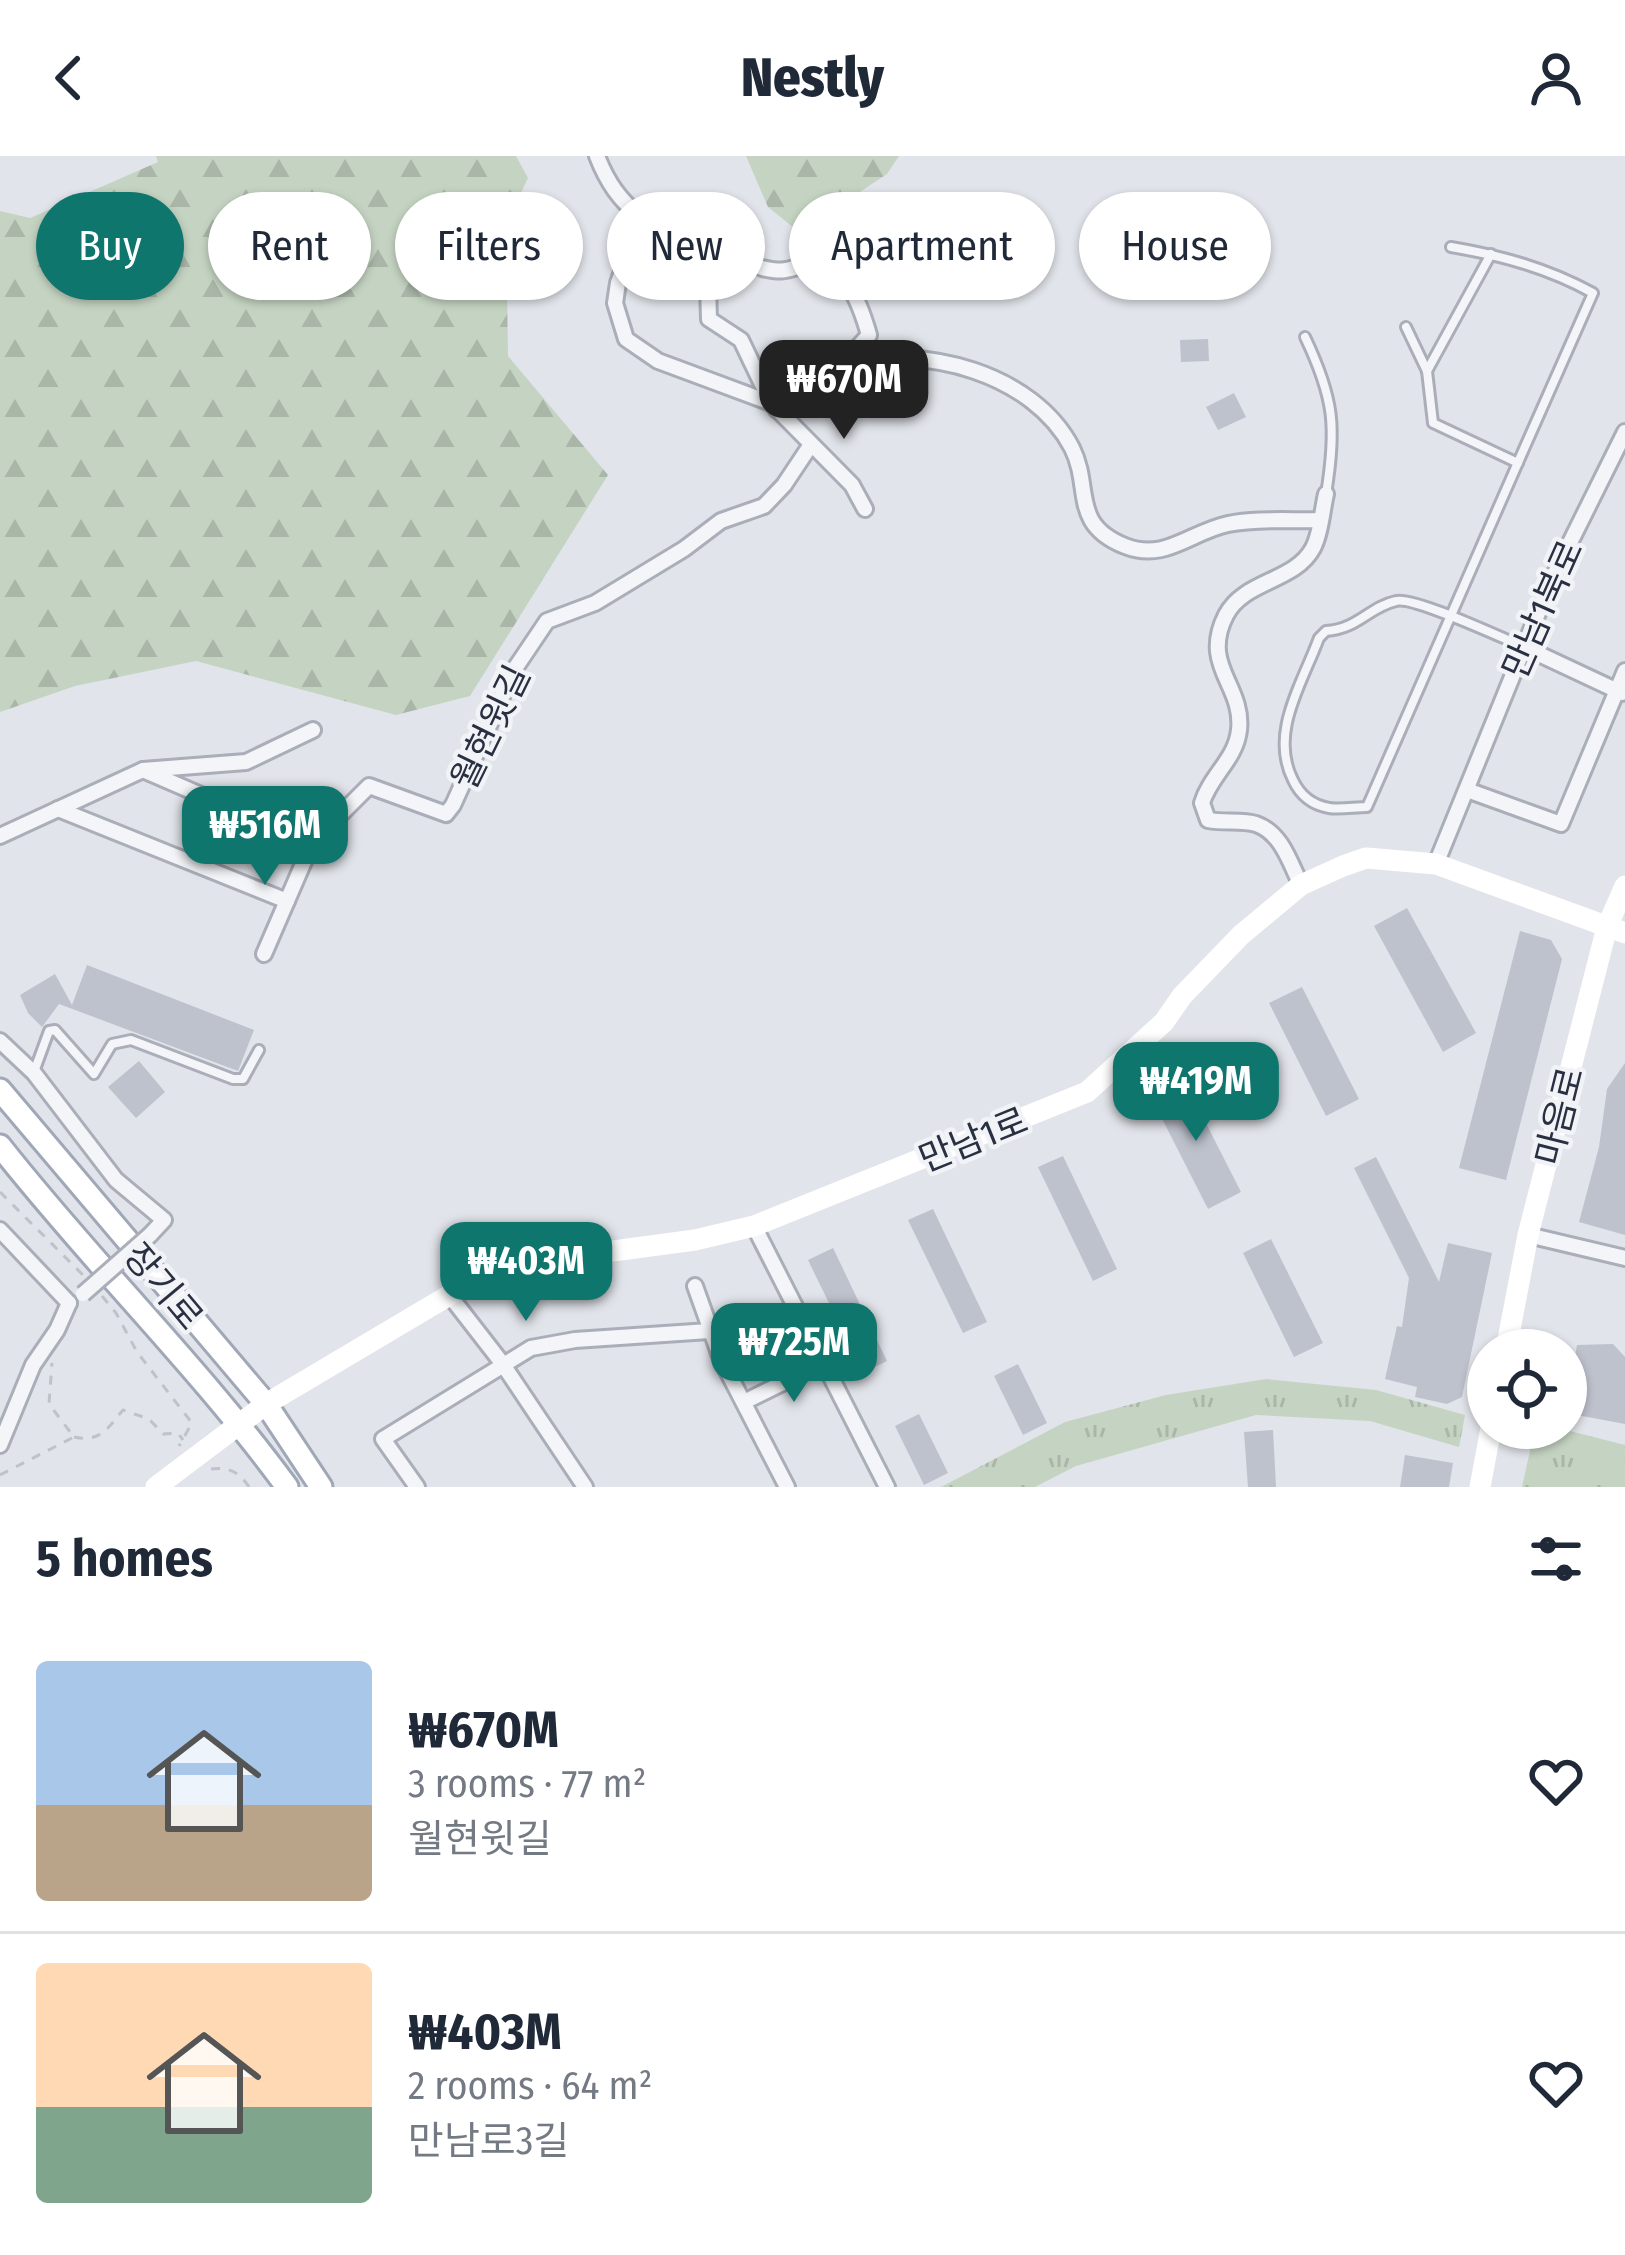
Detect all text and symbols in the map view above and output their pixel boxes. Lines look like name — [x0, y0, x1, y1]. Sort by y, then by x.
icon: back — [36, 45, 102, 111]
icon: person — [1523, 45, 1589, 111]
text: Nestly — [741, 46, 884, 110]
chip: Buy — [36, 192, 184, 300]
chip: Rent — [208, 192, 371, 300]
chip: Filters — [395, 192, 583, 300]
chip: New — [607, 192, 765, 300]
chip: Apartment — [789, 192, 1055, 300]
chip: House — [1079, 192, 1271, 300]
pin: ₩670M — [760, 340, 928, 442]
text: ₩670M — [786, 356, 902, 402]
street label: 만남1북로 — [1493, 534, 1593, 685]
street label: 월현윗길 — [442, 658, 540, 797]
pin: ₩516M — [181, 786, 349, 888]
text: ₩516M — [209, 802, 321, 848]
pin: ₩419M — [1112, 1042, 1280, 1144]
text: ₩419M — [1140, 1058, 1252, 1104]
street label: 마음로 — [1527, 1063, 1593, 1170]
street label: 만남1로 — [913, 1098, 1034, 1182]
pin: ₩403M — [442, 1222, 610, 1324]
street label: 장기로 — [114, 1234, 212, 1339]
text: ₩403M — [467, 1238, 585, 1284]
pin: ₩725M — [710, 1303, 878, 1405]
text: ₩725M — [738, 1319, 850, 1365]
map controls — [1467, 1329, 1587, 1449]
button: locate — [1467, 1329, 1587, 1449]
icon: filters — [1523, 1526, 1589, 1592]
text: 5 homes — [36, 1528, 213, 1590]
text: ₩670M — [408, 1699, 559, 1761]
icon: home — [132, 1709, 276, 1853]
icon: heart — [1523, 1748, 1589, 1814]
text: 3 rooms · 77 m² — [408, 1761, 646, 1807]
text: 월현윗길 — [408, 1816, 552, 1862]
text: ₩403M — [408, 2001, 562, 2063]
icon: home — [132, 2011, 276, 2155]
icon: heart — [1523, 2050, 1589, 2116]
text: 2 rooms · 64 m² — [408, 2063, 652, 2109]
text: 만남로3길 — [408, 2118, 569, 2164]

